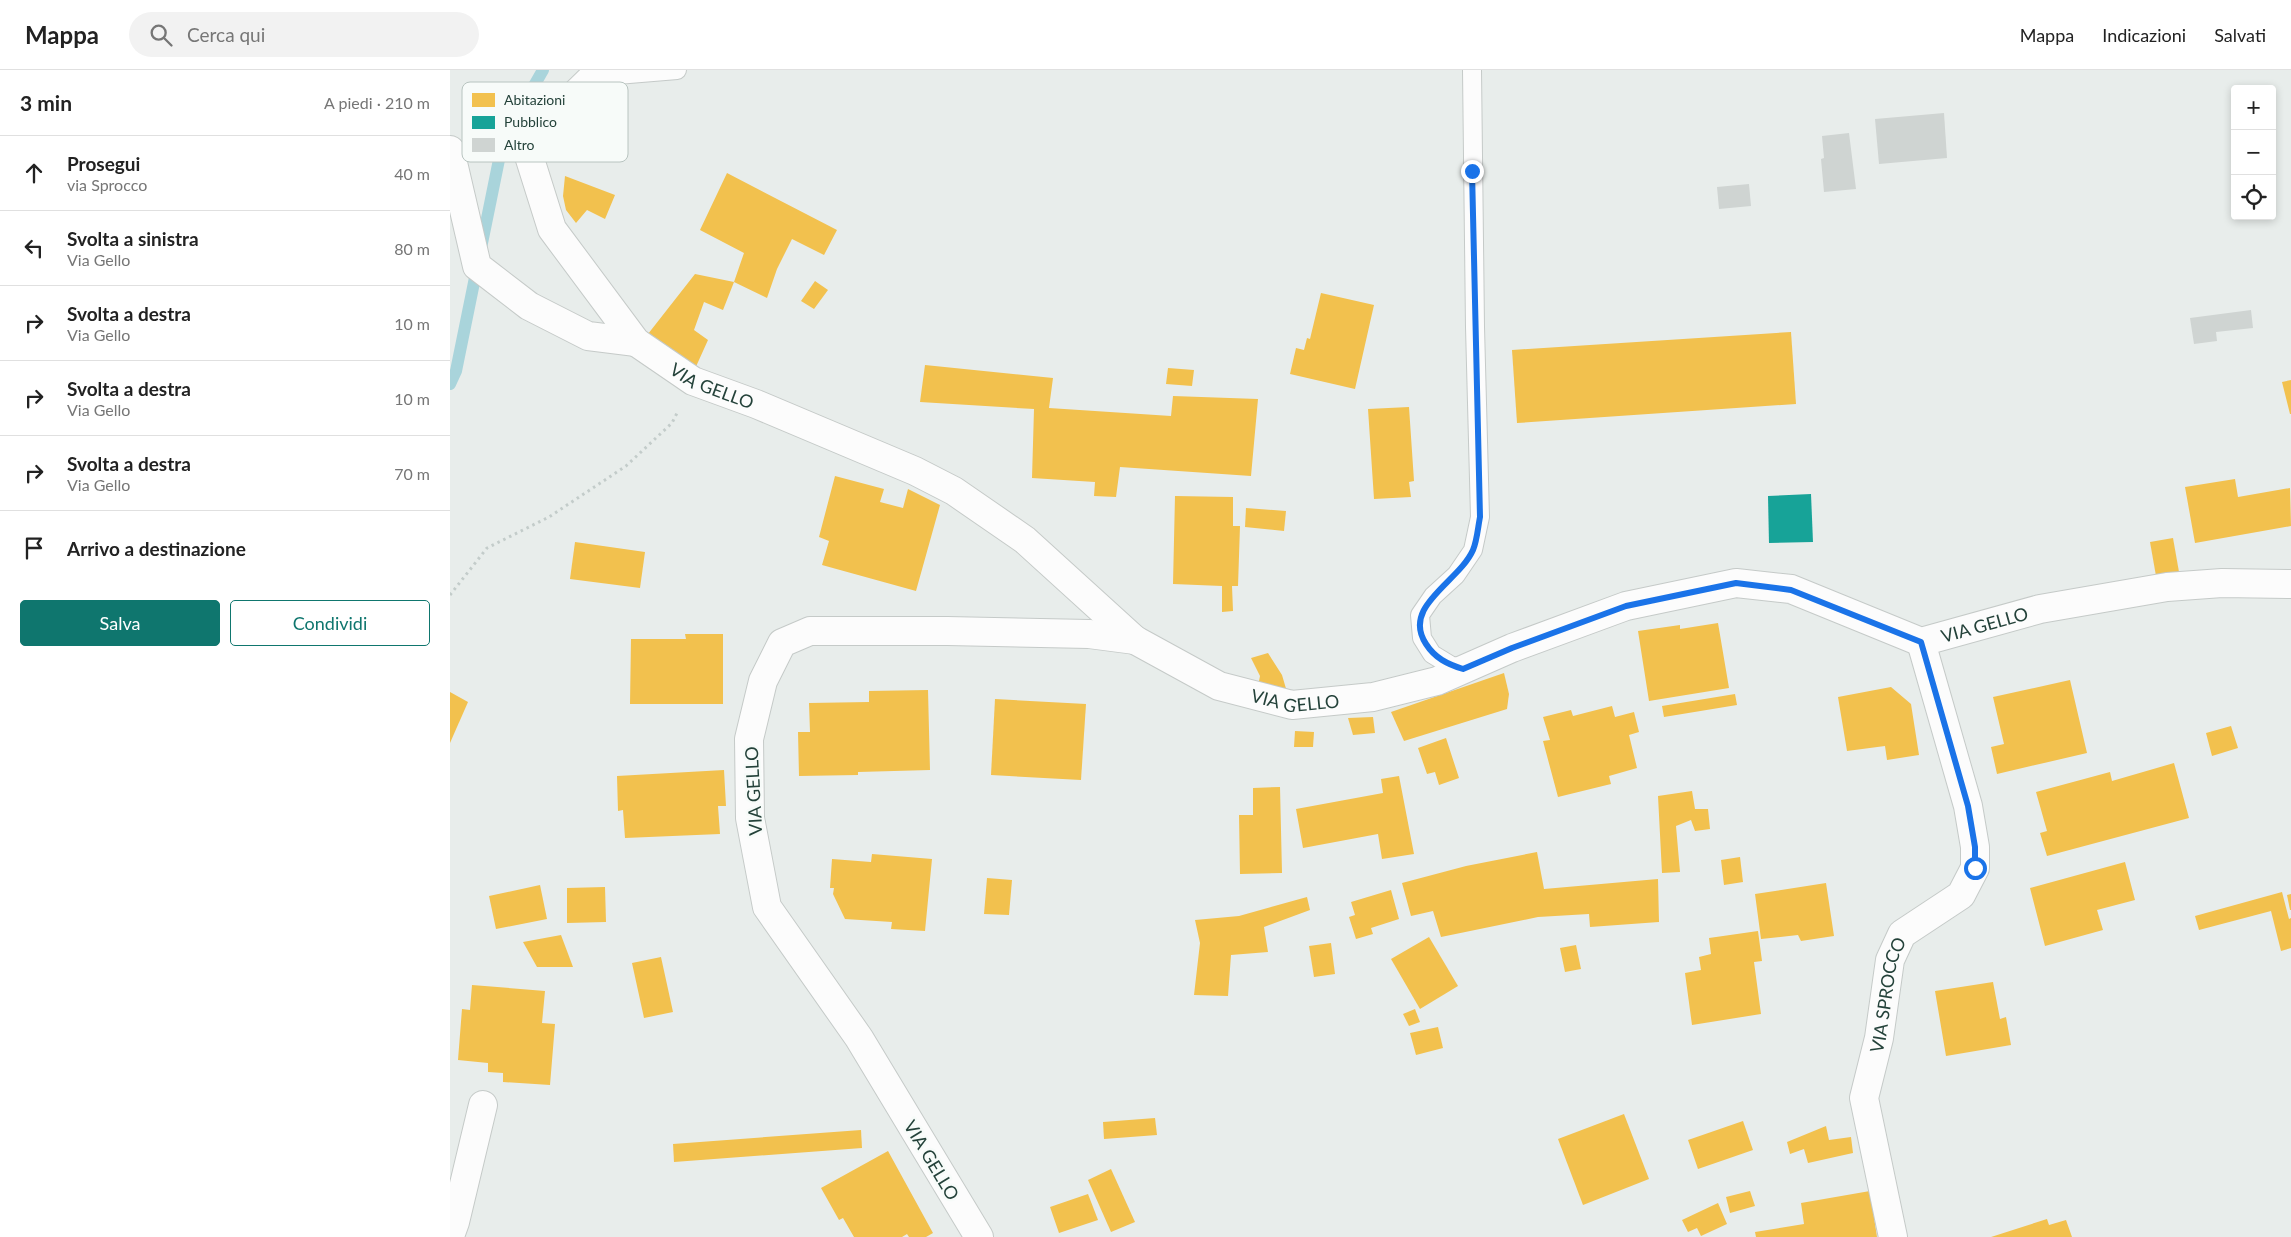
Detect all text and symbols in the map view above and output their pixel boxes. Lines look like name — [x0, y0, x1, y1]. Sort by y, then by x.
search box — [129, 12, 479, 57]
text: Mappa — [25, 20, 99, 49]
icon: search — [147, 21, 175, 49]
text: Cerca qui — [187, 23, 265, 46]
text: Mappa — [2020, 24, 2074, 46]
text: Indicazioni — [2102, 24, 2186, 46]
text: Salvati — [2214, 24, 2266, 46]
legend — [462, 82, 628, 162]
map controls — [2231, 85, 2276, 220]
button: + — [2231, 85, 2276, 130]
text: 3 min — [20, 90, 72, 115]
text: Abitazioni — [504, 91, 565, 108]
text: A piedi · 210 m — [324, 93, 430, 112]
text: Pubblico — [504, 113, 557, 130]
button: − — [2231, 130, 2276, 175]
text: Altro — [504, 136, 535, 153]
text: Prosegui — [67, 152, 140, 175]
icon: ahead — [20, 159, 48, 187]
route end — [1461, 160, 1484, 183]
text: 40 m — [394, 164, 430, 183]
text: via Sprocco — [67, 175, 147, 194]
button: locate — [2231, 175, 2276, 220]
text: Svolta a sinistra — [67, 227, 199, 250]
icon: left — [20, 234, 48, 262]
text: 80 m — [394, 239, 430, 258]
text: Via Gello — [67, 250, 130, 269]
text: Svolta a destra — [67, 302, 191, 325]
icon: right — [20, 309, 48, 337]
text: 10 m — [394, 314, 430, 333]
text: Via Gello — [67, 325, 130, 344]
street label: VIA GELLO — [666, 358, 757, 413]
text: Svolta a destra — [67, 377, 191, 400]
icon: right — [20, 384, 48, 412]
text: 10 m — [394, 389, 430, 408]
text: Via Gello — [67, 400, 130, 419]
text: Svolta a destra — [67, 452, 191, 475]
icon: right — [20, 459, 48, 487]
text: 70 m — [394, 464, 430, 483]
text: Via Gello — [67, 475, 130, 494]
icon: arrive — [20, 534, 48, 562]
text: Arrivo a destinazione — [67, 537, 246, 560]
button: Salva — [20, 600, 220, 646]
button: Condividi — [230, 600, 430, 646]
street label: VIA GELLO — [1939, 602, 2030, 647]
street label: VIA GELLO — [1249, 684, 1340, 717]
street label: VIA GELLO — [740, 746, 766, 836]
route start — [1964, 857, 1987, 880]
street label: VIA SPROCCO — [1865, 933, 1910, 1055]
street label: VIA GELLO — [900, 1116, 964, 1204]

